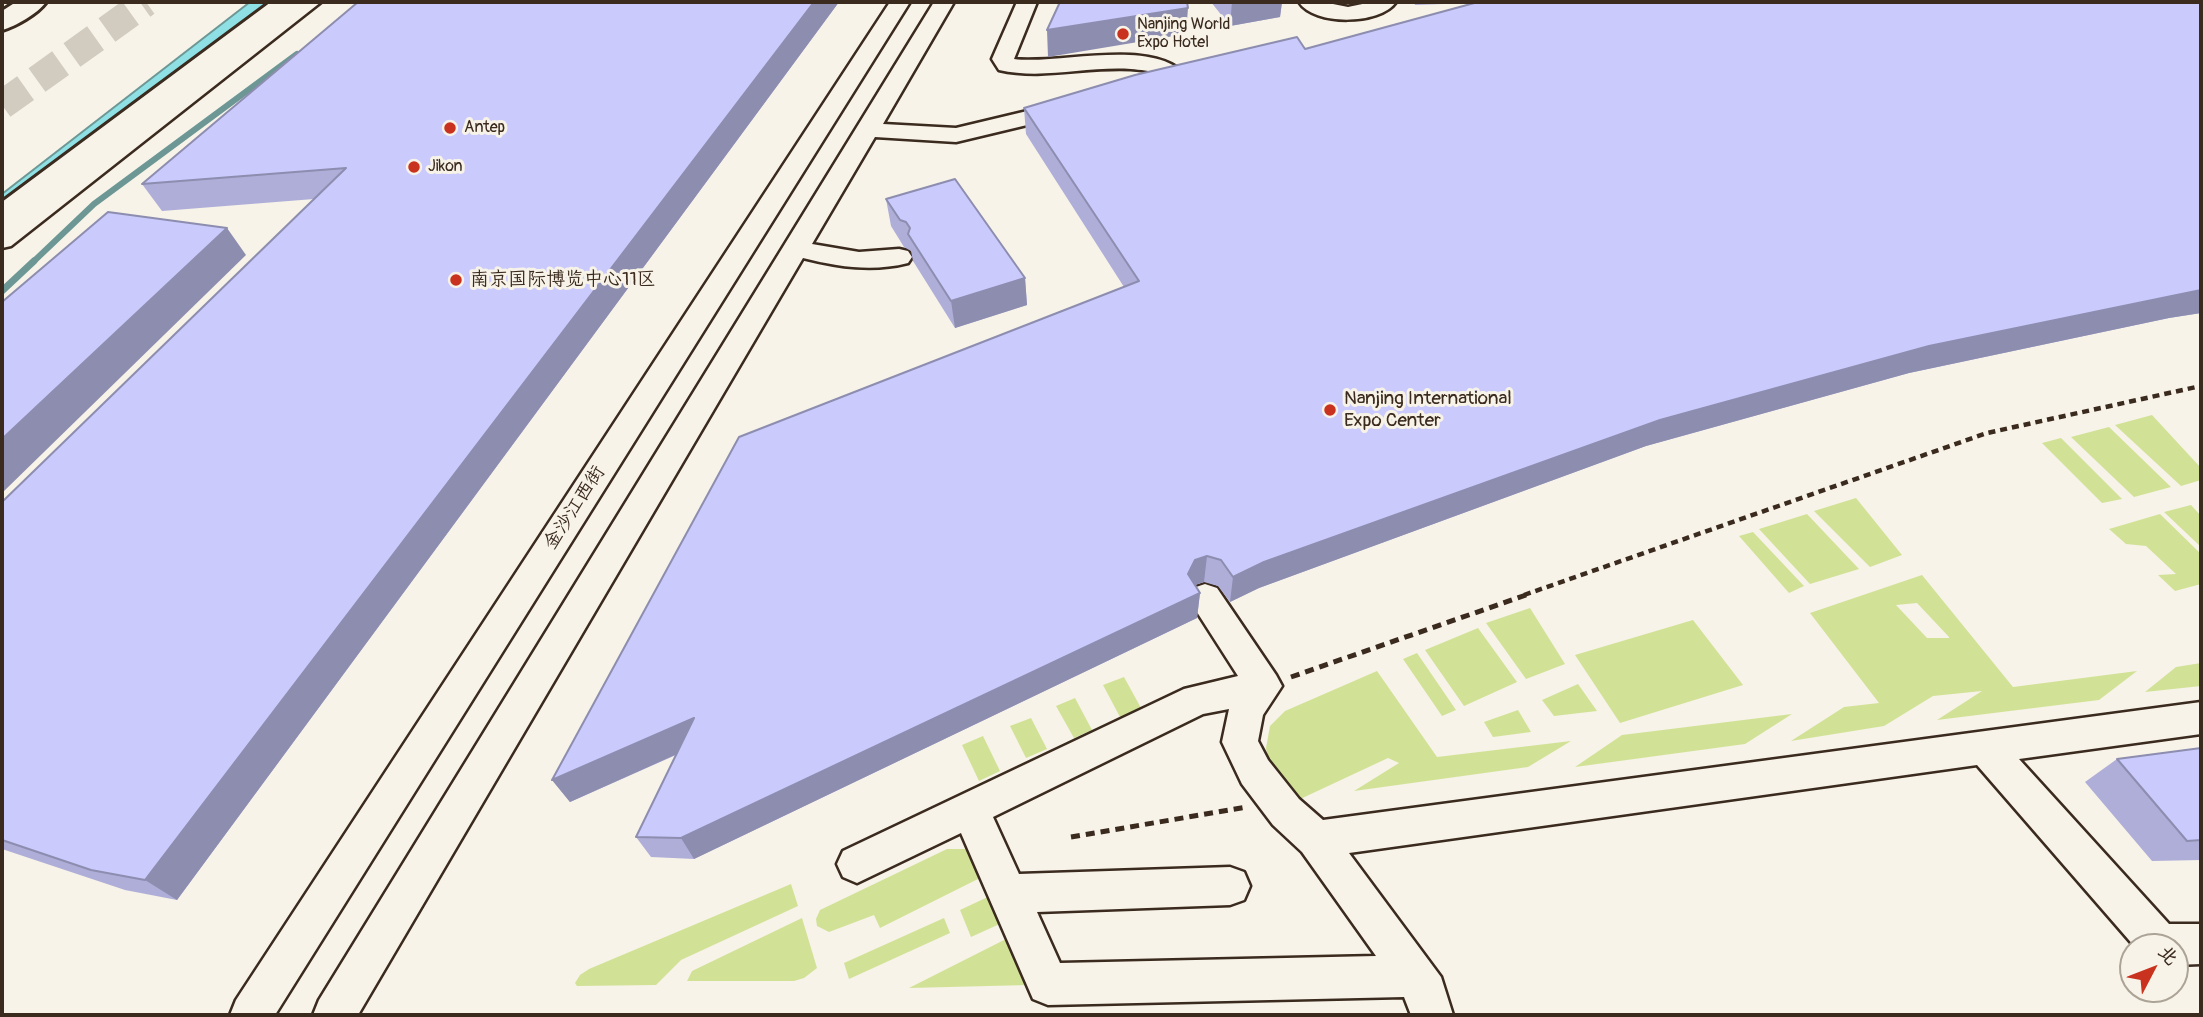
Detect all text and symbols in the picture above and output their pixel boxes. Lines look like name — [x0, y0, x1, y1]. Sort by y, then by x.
place label: Nanjing World Expo Hotel — [1137, 15, 1230, 53]
marker: Nanjing World Expo Hotel — [1115, 26, 1131, 42]
place label: Antep — [464, 118, 505, 138]
marker: Antep — [442, 120, 458, 136]
place label: Jikon — [428, 157, 463, 177]
marker: Jikon — [406, 159, 422, 175]
place label: 南京国际博览中心11区 — [470, 269, 656, 291]
marker: 南京国际博览中心11区 — [448, 272, 464, 288]
place label: Nanjing International Expo Center — [1344, 388, 1512, 432]
marker: Nanjing International Expo Center — [1322, 402, 1338, 418]
street label: 金沙江西街 — [540, 462, 610, 554]
north arrow — [2119, 933, 2189, 1003]
text: 北 — [2153, 940, 2183, 970]

